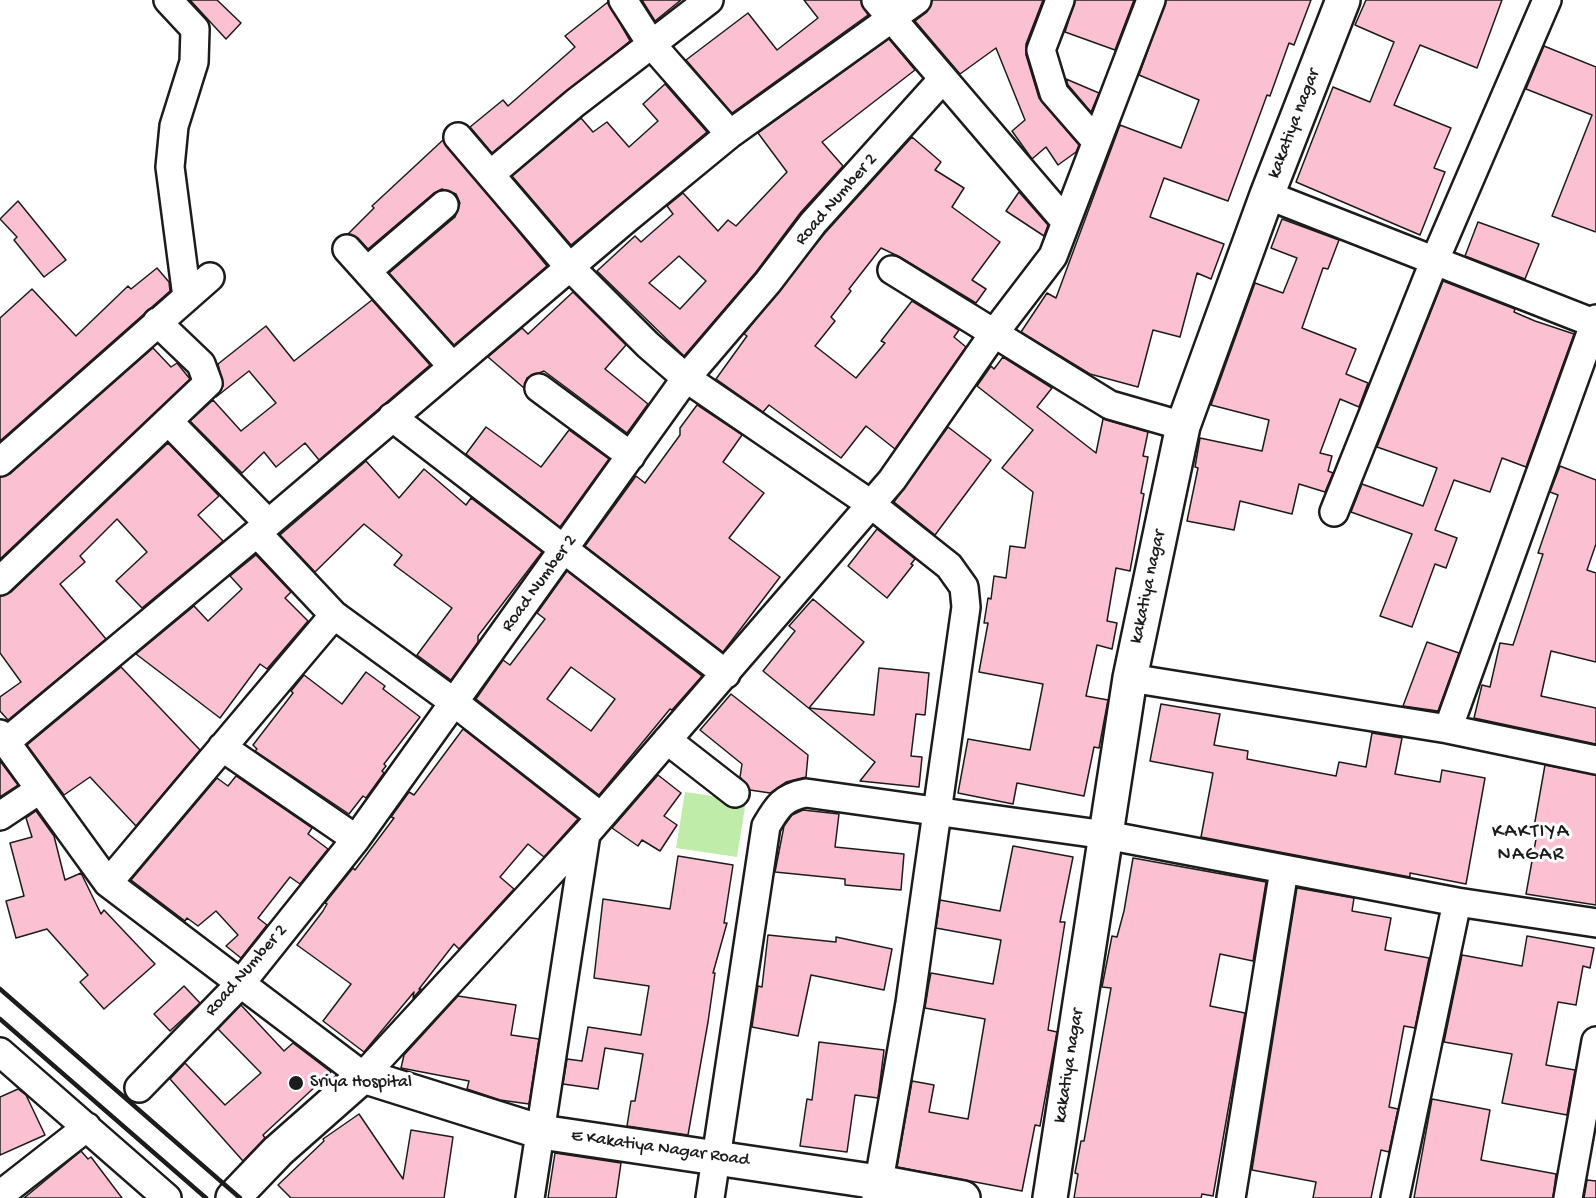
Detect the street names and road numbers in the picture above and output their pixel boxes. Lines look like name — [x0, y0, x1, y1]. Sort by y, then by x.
street label: kakatiya nagar — [1264, 66, 1326, 182]
street label: Road Number 2 — [791, 150, 883, 250]
street label: kakatiya nagar — [1126, 528, 1172, 646]
street label: Road Number 2 — [498, 531, 582, 637]
street label: Road Number 2 — [201, 921, 293, 1021]
street label: kakatiya nagar — [1050, 1007, 1090, 1125]
street label: E Kakatiya Nagar Road — [570, 1126, 750, 1172]

